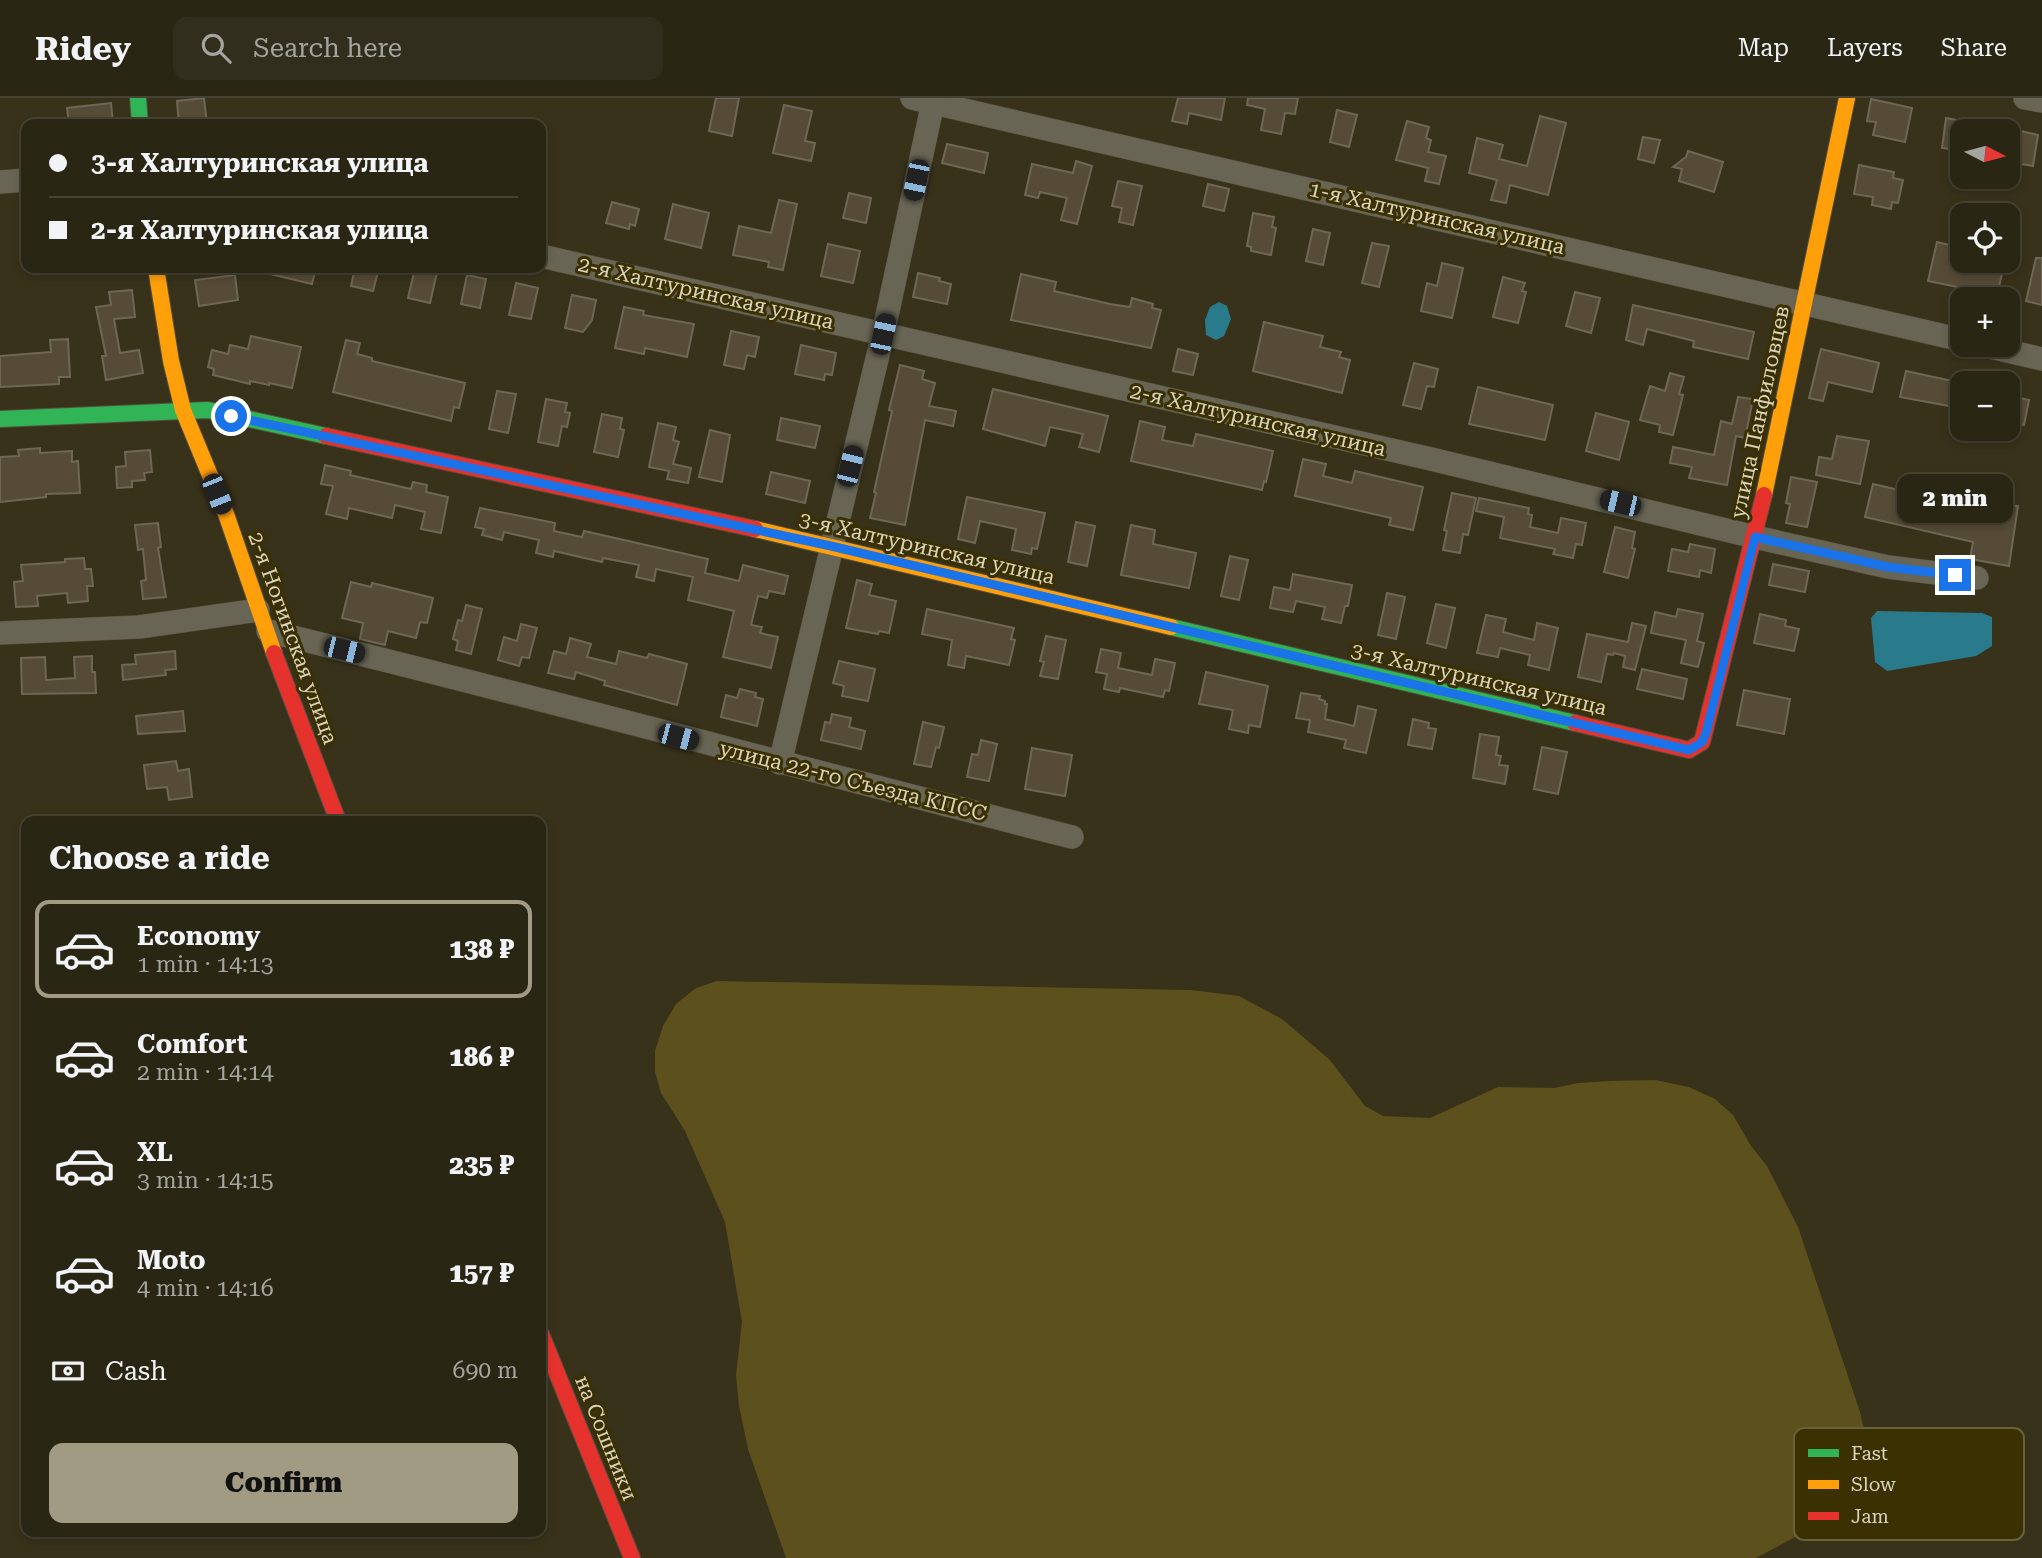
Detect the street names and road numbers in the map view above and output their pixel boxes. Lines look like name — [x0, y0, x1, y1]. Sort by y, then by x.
street label: 1-я Халтуринская улица — [1307, 177, 1568, 259]
street label: 2-я Халтуринская улица — [576, 252, 837, 334]
street label: улица Панфиловцев — [1726, 303, 1794, 521]
street label: 2-я Халтуринская улица — [1128, 379, 1389, 461]
street label: 3-я Халтуринская улица — [797, 507, 1058, 589]
street label: 2-я Ногинская улица — [243, 529, 343, 748]
street label: 3-я Халтуринская улица — [1349, 638, 1610, 720]
street label: улица 22-го Съезда КПСС — [717, 736, 989, 826]
street label: на Сошники — [570, 1372, 642, 1504]

